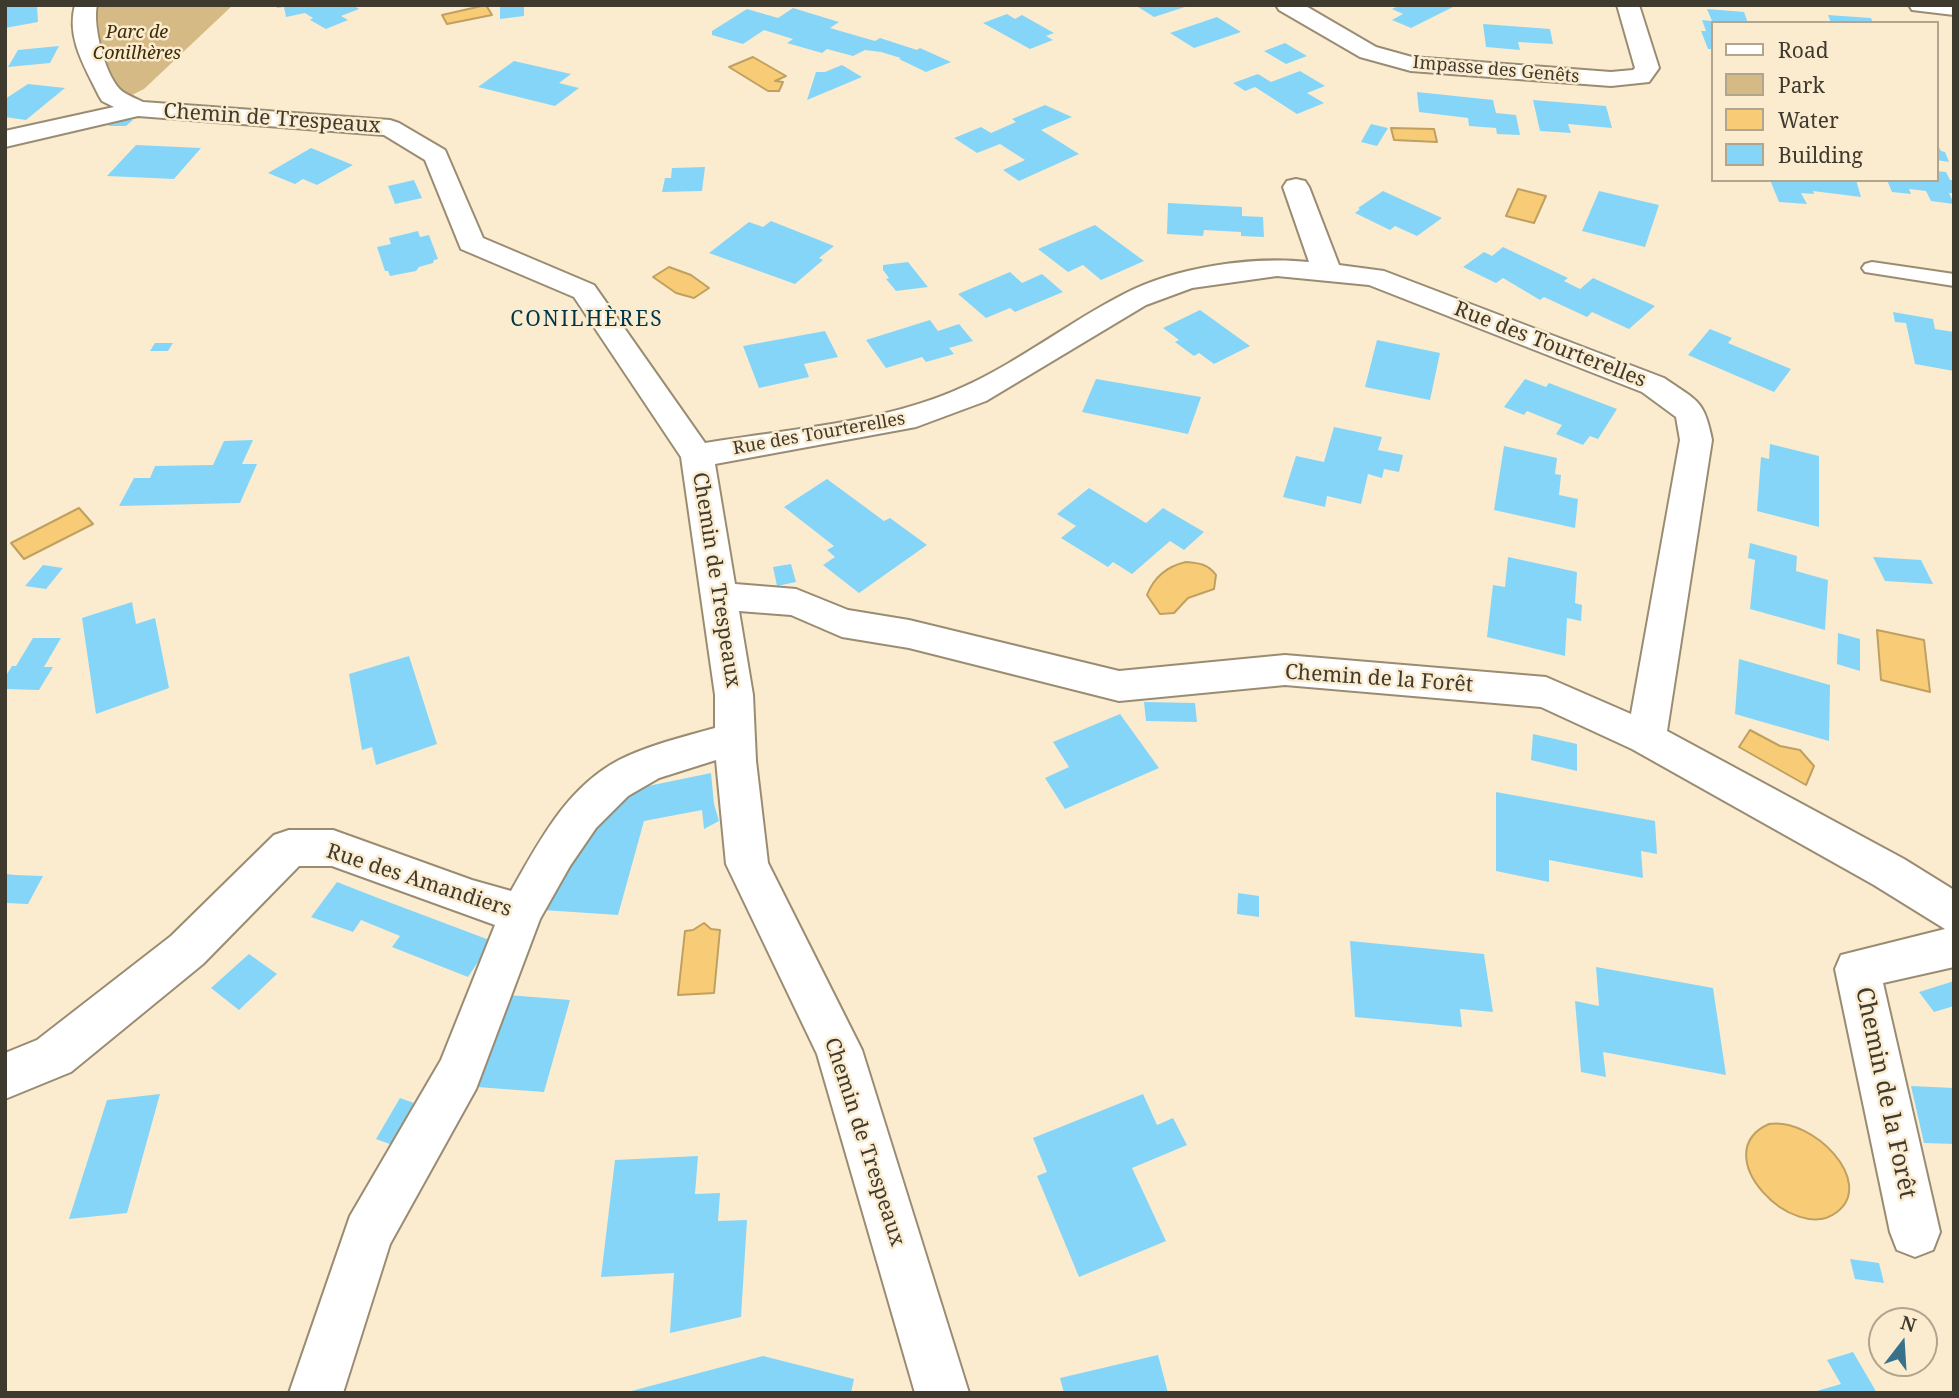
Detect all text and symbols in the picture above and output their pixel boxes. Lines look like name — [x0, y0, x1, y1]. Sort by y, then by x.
legend — [1710, 21, 1938, 182]
park label: Parc de Conilhères — [93, 22, 181, 64]
text: Road — [1778, 36, 1829, 64]
street label: Impasse des Genêts — [1412, 52, 1580, 88]
text: Park — [1778, 71, 1825, 99]
street label: Chemin de Trespeaux — [163, 99, 381, 139]
text: Water — [1778, 106, 1839, 134]
text: Building — [1778, 141, 1863, 169]
street label: Rue des Tourterelles — [1450, 297, 1650, 393]
district label: CONILHÈRES — [512, 307, 662, 333]
street label: Rue des Tourterelles — [731, 408, 907, 460]
street label: Chemin de Trespeaux — [687, 471, 745, 689]
street label: Chemin de la Forêt — [1284, 660, 1474, 698]
street label: Rue des Amandiers — [323, 839, 515, 923]
street label: Chemin de la Forêt — [1849, 985, 1921, 1201]
street label: Chemin de Trespeaux — [818, 1035, 910, 1249]
north arrow — [1868, 1307, 1938, 1377]
text: N — [1898, 1309, 1920, 1338]

